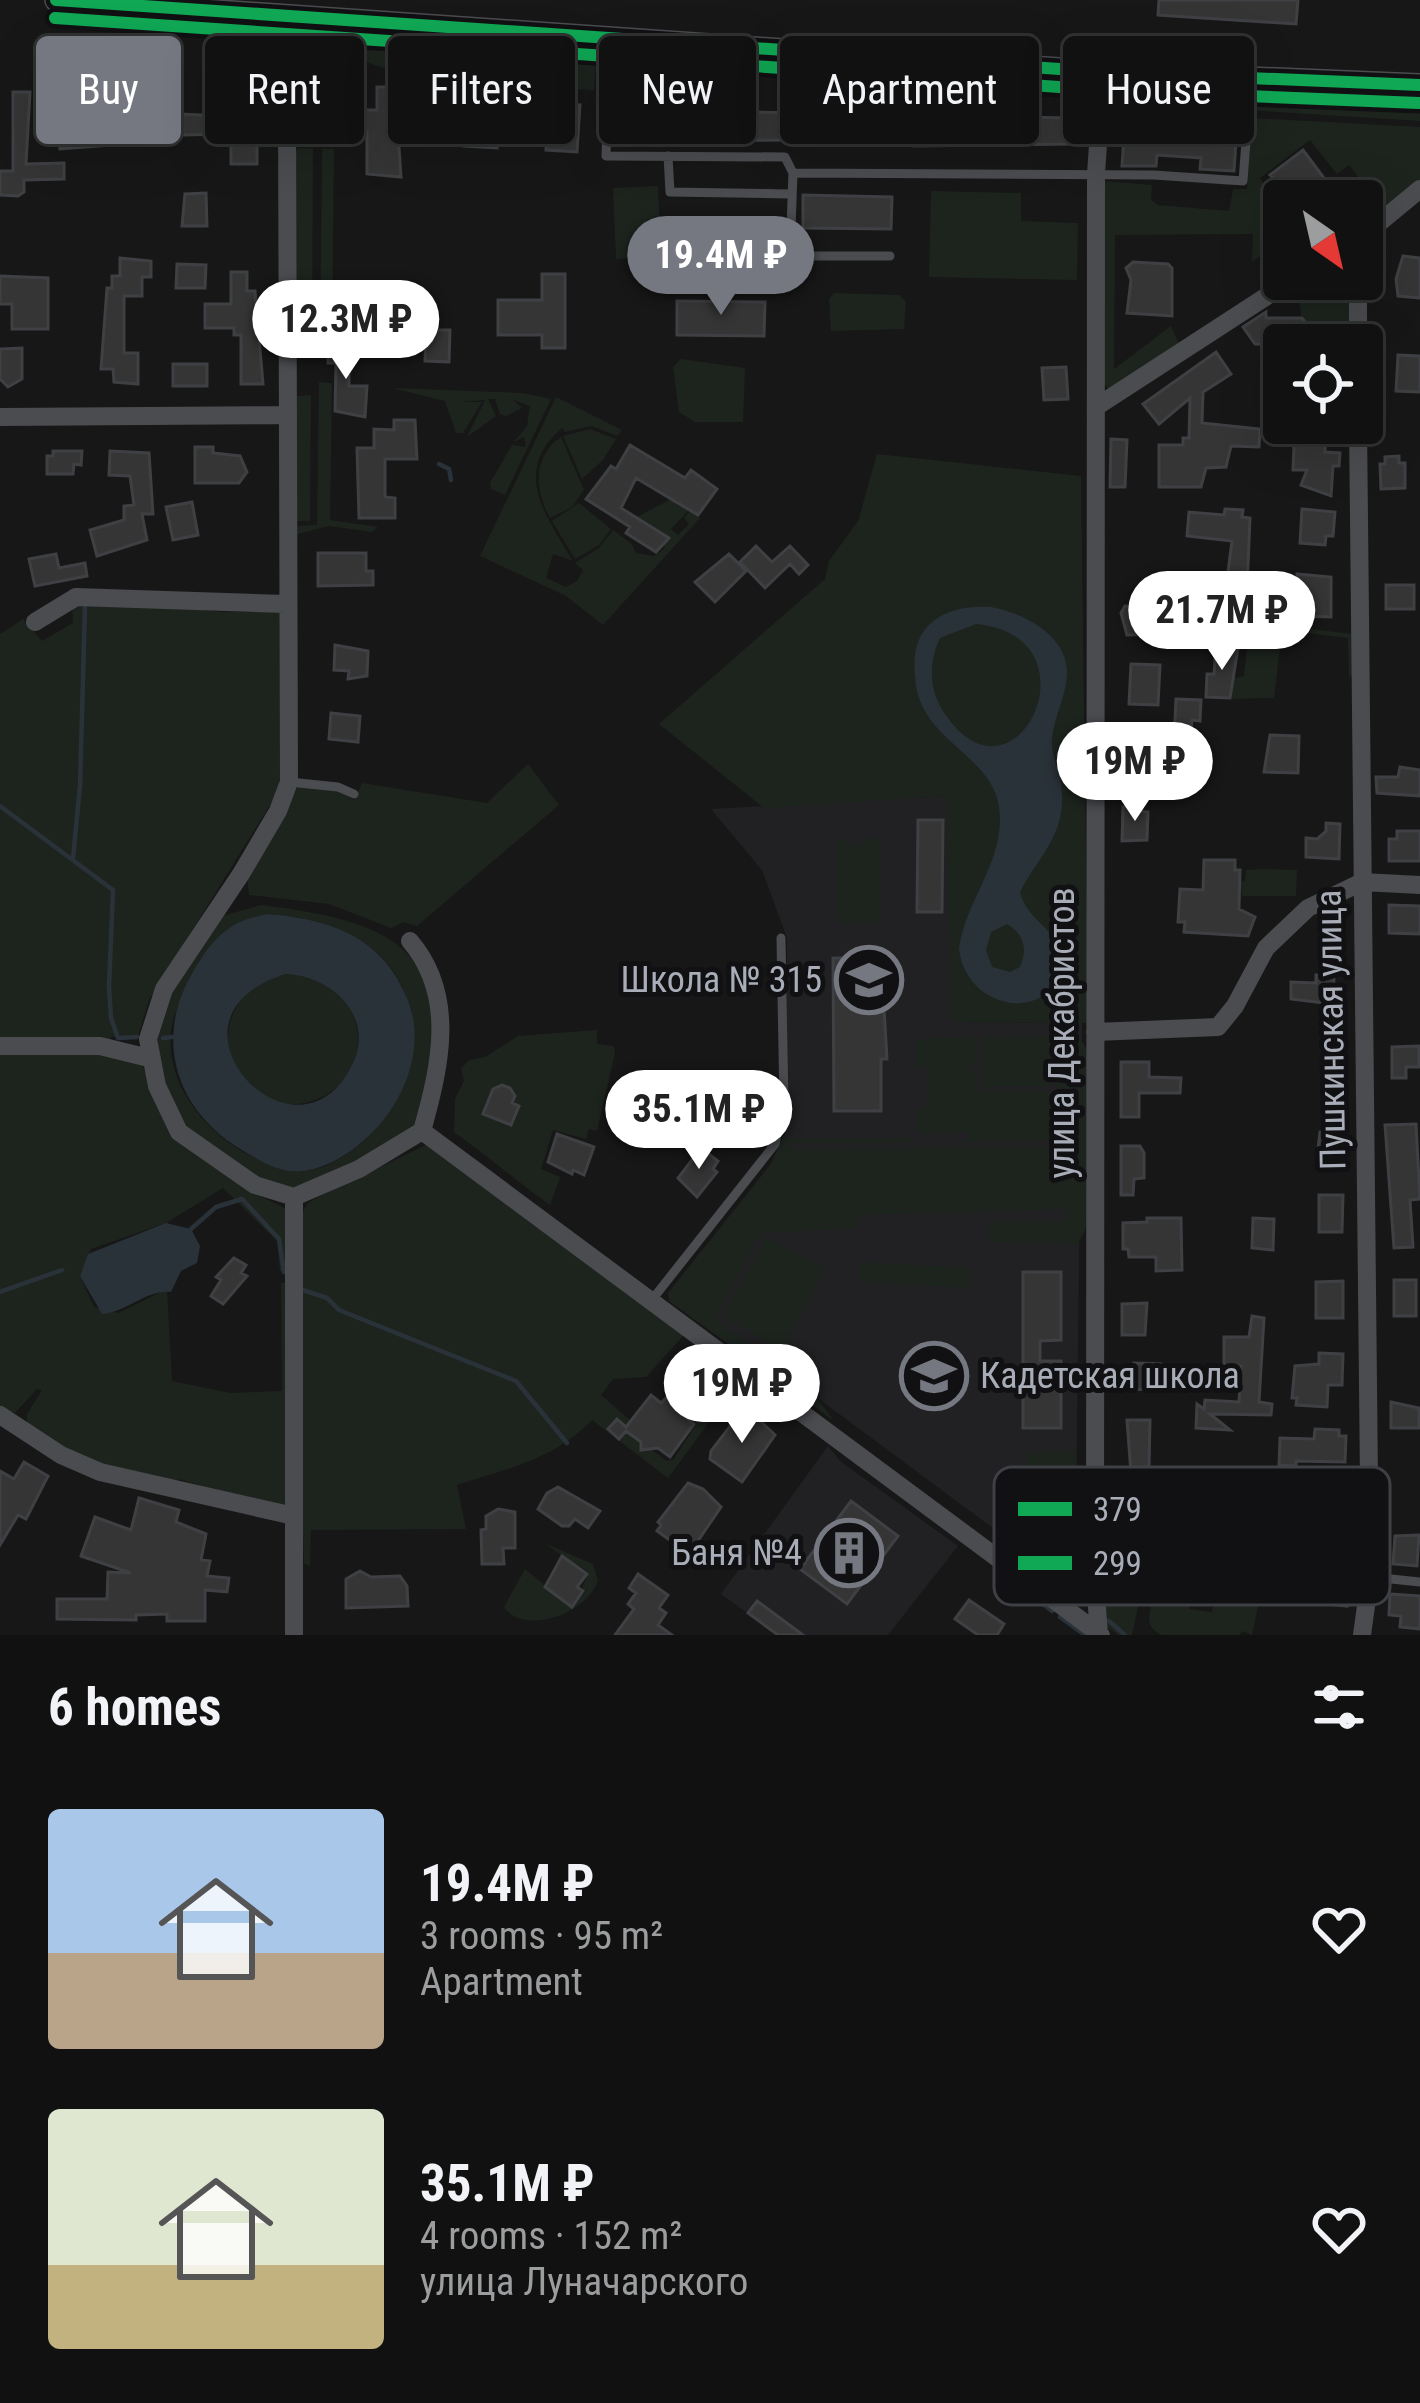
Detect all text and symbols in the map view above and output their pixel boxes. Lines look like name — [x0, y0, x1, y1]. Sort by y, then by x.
chip: Buy — [36, 36, 181, 144]
chip: Rent — [205, 36, 364, 144]
chip: Filters — [388, 36, 575, 144]
chip: New — [599, 36, 756, 144]
chip: Apartment — [780, 36, 1039, 144]
chip: House — [1063, 36, 1254, 144]
north arrow — [1263, 180, 1383, 300]
map controls — [1263, 180, 1383, 444]
pin: 19.4M ₽ — [610, 216, 832, 318]
text: 19.4M ₽ — [654, 232, 788, 278]
pin: 12.3M ₽ — [235, 280, 457, 382]
text: 12.3M ₽ — [279, 296, 413, 342]
button: locate — [1263, 324, 1383, 444]
pin: 21.7M ₽ — [1111, 571, 1333, 673]
text: 21.7M ₽ — [1155, 587, 1289, 633]
pin: 19M ₽ — [1051, 722, 1219, 824]
text: 19M ₽ — [1084, 738, 1186, 784]
street label: улица Декабристов — [1041, 887, 1083, 1179]
street label: Пушкинская улица — [1308, 889, 1354, 1171]
school or university icon: Школа № 315 — [834, 945, 904, 1015]
place label: Школа № 315 — [621, 959, 822, 1001]
pin: 35.1M ₽ — [588, 1070, 810, 1172]
text: 35.1M ₽ — [632, 1086, 766, 1132]
school or university icon: Кадетская школа — [899, 1341, 969, 1411]
pin: 19M ₽ — [658, 1344, 826, 1446]
place label: Кадетская школа — [980, 1355, 1240, 1397]
text: 19M ₽ — [691, 1360, 793, 1406]
legend — [994, 1467, 1390, 1605]
text: 379 — [1093, 1490, 1142, 1529]
building icon: Баня №4 — [814, 1518, 884, 1588]
place label: Баня №4 — [671, 1532, 802, 1574]
text: 299 — [1093, 1544, 1142, 1583]
icon: filters — [1306, 1674, 1372, 1740]
text: 6 homes — [48, 1678, 221, 1737]
text: 19.4M ₽ — [420, 1854, 595, 1913]
icon: home — [144, 1857, 288, 2001]
icon: heart — [1306, 1896, 1372, 1962]
text: 3 rooms · 95 m² — [420, 1913, 663, 1959]
text: Apartment — [420, 1959, 583, 2005]
text: 35.1M ₽ — [420, 2154, 595, 2213]
icon: home — [144, 2157, 288, 2301]
icon: heart — [1306, 2196, 1372, 2262]
text: 4 rooms · 152 m² — [420, 2213, 682, 2259]
text: улица Луначарского — [420, 2259, 748, 2305]

